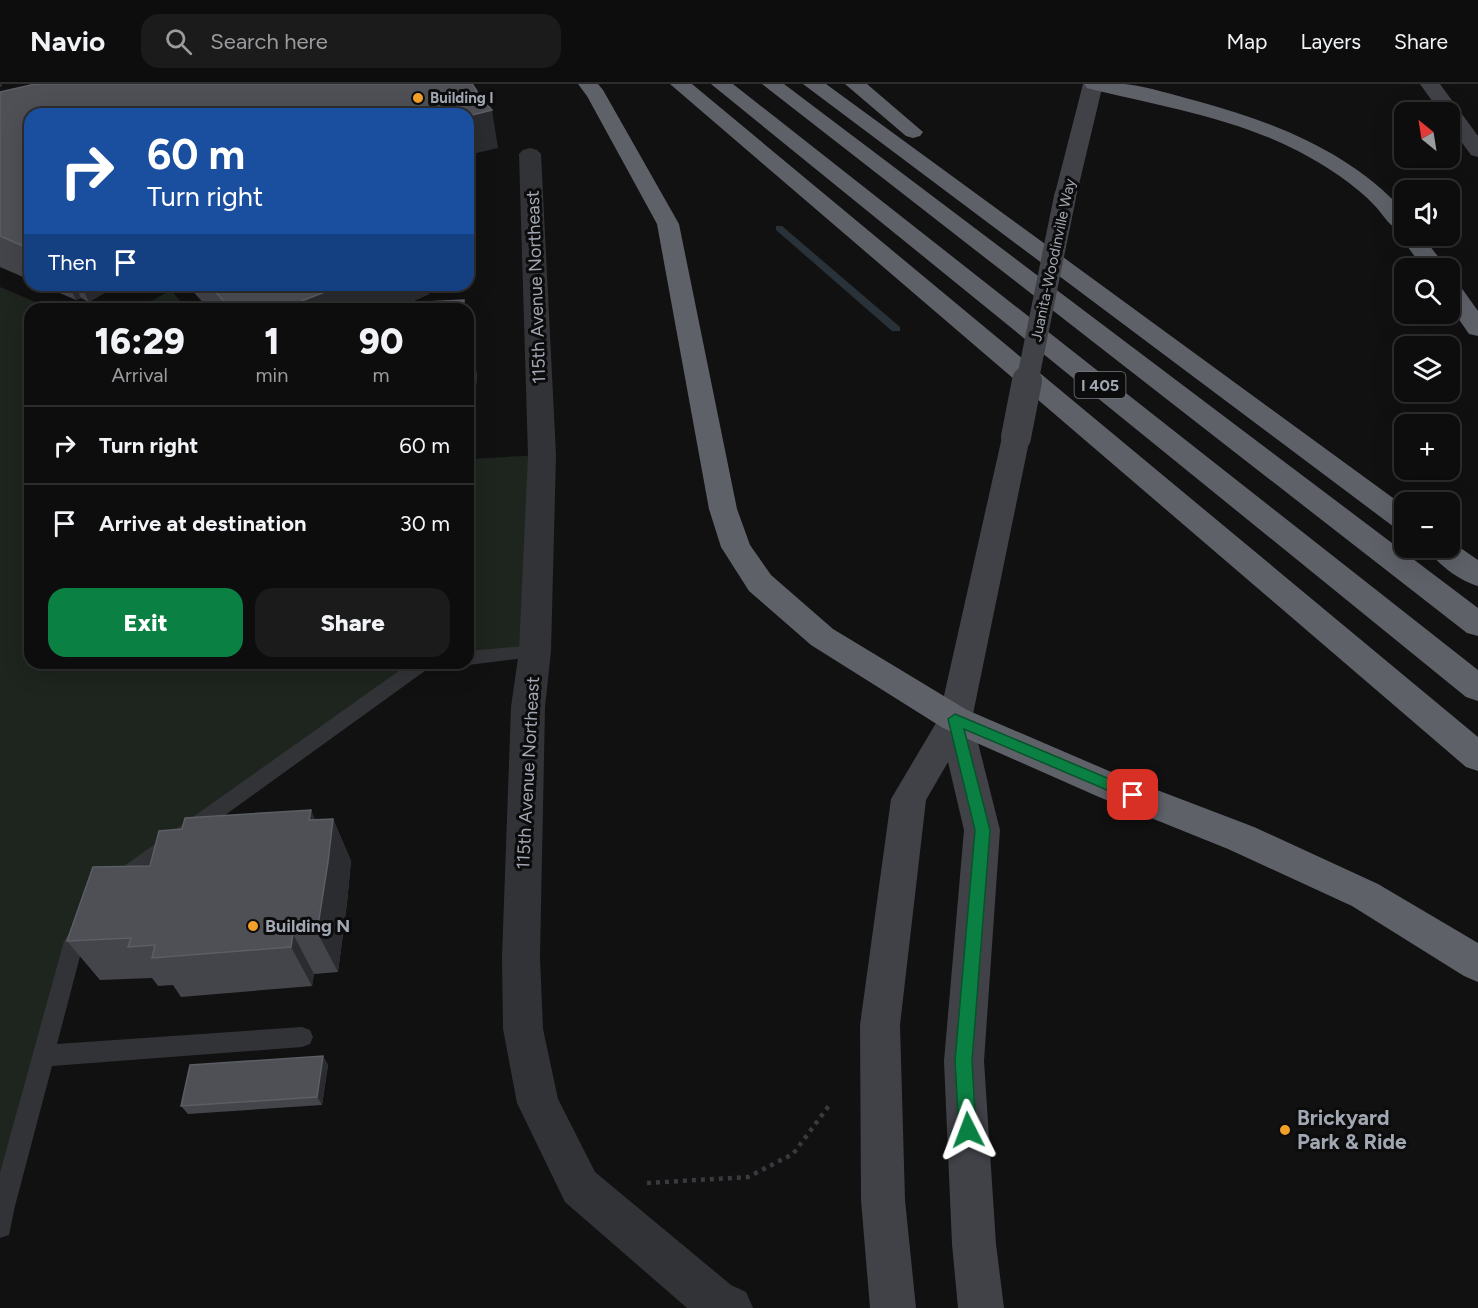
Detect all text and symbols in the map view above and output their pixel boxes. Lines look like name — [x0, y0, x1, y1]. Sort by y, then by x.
search box — [141, 14, 561, 68]
text: Navio — [30, 24, 105, 58]
icon: search — [162, 25, 195, 58]
text: Search here — [210, 28, 328, 55]
text: Map — [1227, 29, 1267, 54]
text: Layers — [1300, 29, 1361, 54]
text: Share — [1394, 29, 1448, 54]
place label: Building I — [430, 89, 494, 107]
marker: Building I — [411, 91, 425, 105]
north arrow — [1394, 102, 1460, 168]
map controls — [1394, 102, 1460, 558]
text: 60 m — [147, 129, 245, 180]
icon: right — [48, 132, 126, 210]
street label: Juanita-Woodinville Way — [1027, 177, 1079, 343]
text: Turn right — [147, 180, 263, 213]
button: sound — [1394, 180, 1460, 246]
street label: 115th Avenue Northeast — [522, 190, 550, 384]
icon: arrive — [109, 246, 142, 279]
text: Then — [48, 249, 97, 276]
button: search — [1394, 258, 1460, 324]
text: 16:29 — [95, 320, 185, 363]
text: 1 — [264, 320, 280, 363]
text: 90 — [359, 320, 403, 363]
button: layers — [1394, 336, 1460, 402]
text: Arrival — [112, 363, 168, 387]
text: min — [255, 363, 288, 387]
text: m — [373, 363, 390, 387]
road number: I 405 — [1074, 372, 1126, 398]
button: + — [1394, 414, 1460, 480]
icon: right — [48, 429, 81, 462]
text: Turn right — [99, 432, 198, 459]
text: 60 m — [399, 432, 450, 459]
button: − — [1394, 492, 1460, 558]
icon: arrive — [48, 507, 81, 540]
text: Arrive at destination — [99, 510, 307, 537]
text: 30 m — [400, 510, 450, 537]
button: Exit — [48, 588, 243, 657]
button: Share — [255, 588, 450, 657]
street label: 115th Avenue Northeast — [512, 676, 544, 870]
pin — [1107, 769, 1158, 820]
icon: arrive — [1116, 778, 1149, 811]
place label: Building N — [265, 915, 350, 937]
marker: Building N — [246, 919, 260, 933]
position arrow — [936, 1098, 1000, 1162]
place label: Brickyard Park & Ride — [1297, 1105, 1407, 1154]
marker: Brickyard Park & Ride — [1278, 1123, 1292, 1137]

